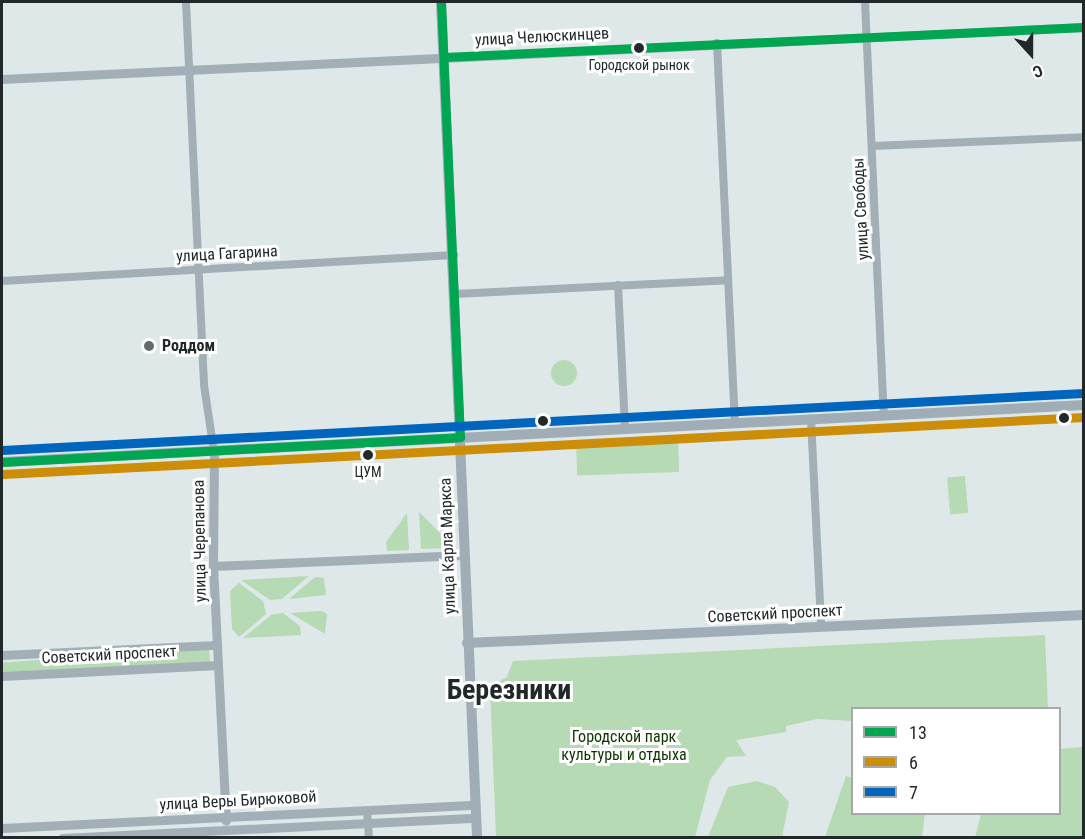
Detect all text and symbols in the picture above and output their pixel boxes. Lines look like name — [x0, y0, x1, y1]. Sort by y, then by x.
street label: улица Челюскинцев — [474, 24, 610, 50]
north arrow — [1001, 24, 1061, 84]
marker: Городской рынок — [633, 42, 645, 54]
place label: Городской рынок — [588, 57, 690, 73]
text: С — [1030, 61, 1045, 82]
street label: улица Свободы — [849, 157, 873, 261]
street label: улица Гагарина — [176, 242, 278, 266]
place label: Роддом — [162, 336, 215, 356]
marker: Роддом — [140, 337, 158, 355]
unlabelled marker — [1058, 412, 1070, 424]
unlabelled marker — [537, 415, 549, 427]
marker: ЦУМ — [362, 449, 374, 461]
place label: ЦУМ — [354, 464, 382, 480]
street label: улица Карла Маркса — [436, 477, 460, 615]
street label: улица Черепанова — [189, 480, 211, 602]
street label: Советский проспект — [707, 601, 843, 627]
street label: Советский проспект — [41, 642, 177, 668]
district label: Березники — [447, 673, 571, 707]
legend — [851, 707, 1061, 815]
text: 13 — [909, 722, 927, 743]
park label: Городской парк культуры и отдыха — [561, 727, 687, 765]
text: 6 — [909, 752, 918, 773]
text: 7 — [909, 782, 918, 803]
street label: улица Веры Бирюковой — [159, 787, 317, 815]

